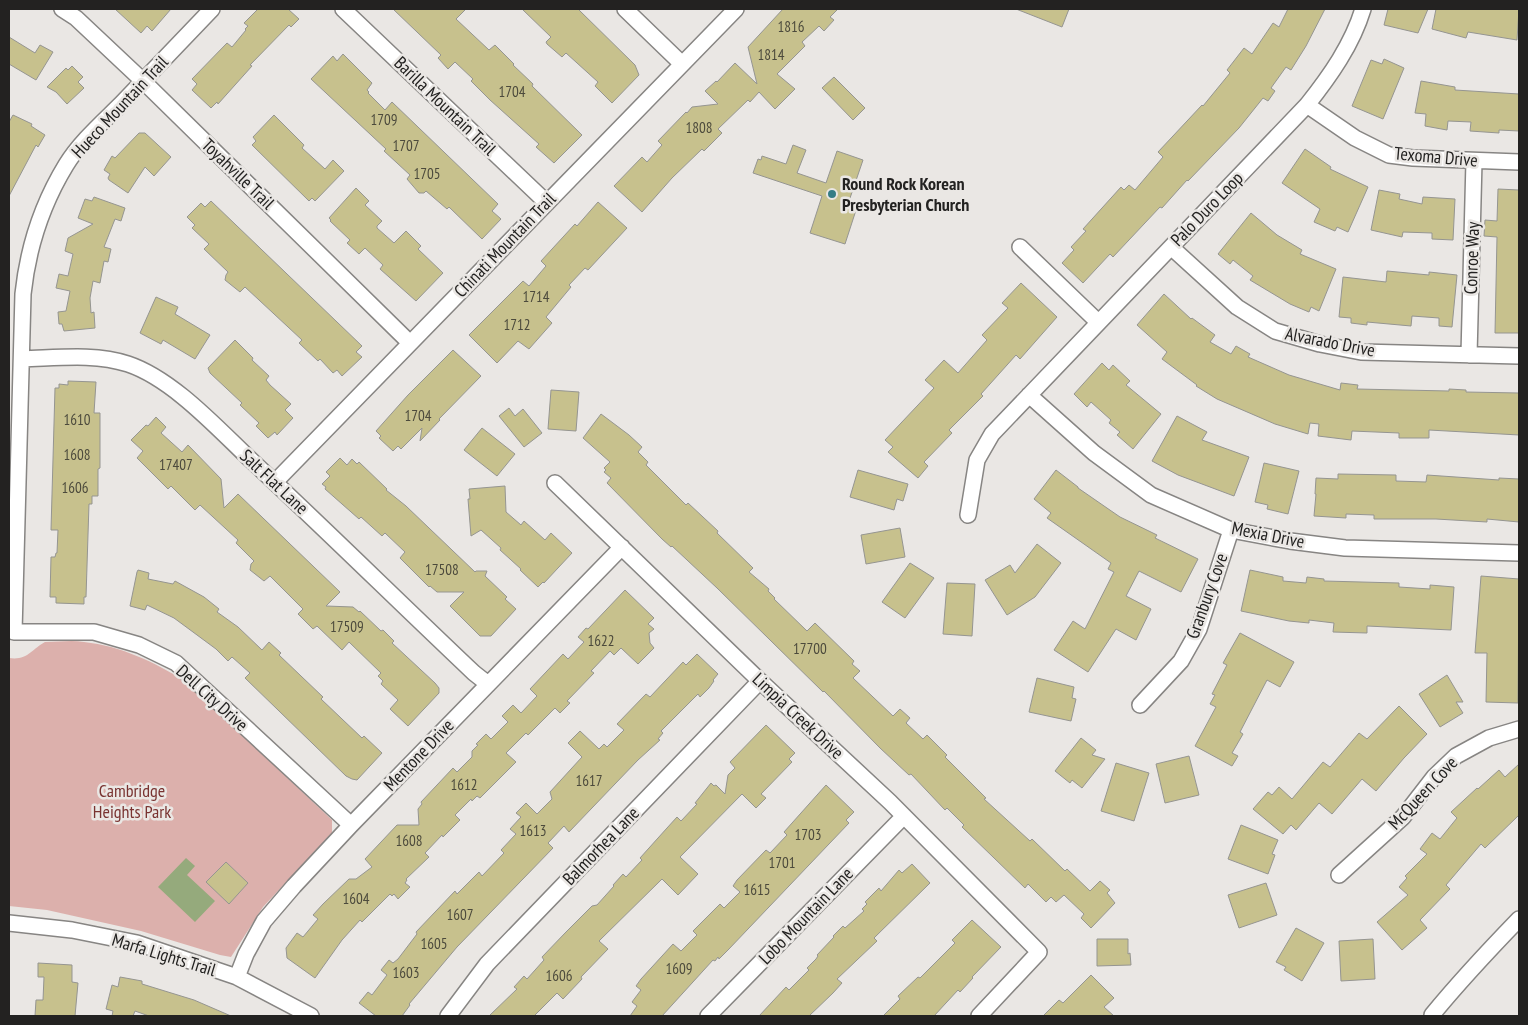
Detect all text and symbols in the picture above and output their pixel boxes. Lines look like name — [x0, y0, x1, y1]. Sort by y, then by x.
house number: 1816 — [777, 17, 805, 36]
house number: 1814 — [757, 45, 785, 64]
street label: Hueco Mountain Trail — [66, 50, 173, 163]
street label: Barilla Mountain Trail — [390, 51, 502, 161]
house number: 1704 — [498, 82, 526, 101]
house number: 1709 — [370, 110, 398, 129]
house number: 1808 — [685, 118, 713, 137]
street label: Toyahville Trail — [197, 133, 280, 215]
house number: 1707 — [392, 136, 420, 155]
street label: Texoma Drive — [1393, 141, 1479, 172]
house number: 1705 — [413, 164, 441, 183]
street label: Palo Duro Loop — [1166, 167, 1248, 251]
place label: Round Rock Korean Presbyterian Church — [842, 172, 969, 216]
street label: Chinati Mountain Trail — [449, 187, 561, 302]
marker: Round Rock Korean Presbyterian Church — [826, 188, 838, 200]
street label: Conroe Way — [1459, 221, 1484, 295]
house number: 1714 — [522, 287, 550, 306]
house number: 1712 — [503, 315, 531, 334]
street label: Alvarado Drive — [1283, 322, 1377, 361]
house number: 1704 — [404, 406, 432, 425]
house number: 1610 — [63, 410, 91, 429]
street label: Salt Flat Lane — [235, 444, 313, 519]
house number: 1608 — [63, 445, 91, 464]
house number: 17407 — [159, 455, 193, 474]
house number: 1606 — [61, 478, 89, 497]
street label: Mexia Drive — [1230, 516, 1306, 553]
street label: Granbury Cove — [1180, 550, 1233, 642]
house number: 17508 — [425, 560, 459, 579]
house number: 17509 — [330, 617, 364, 636]
house number: 1622 — [587, 631, 615, 650]
house number: 17700 — [793, 639, 827, 658]
street label: Dell City Drive — [172, 659, 253, 736]
street label: Limpia Creek Drive — [748, 667, 849, 764]
street label: Mentone Drive — [379, 714, 459, 795]
street label: McQueen Cove — [1383, 751, 1462, 834]
house number: 1617 — [575, 771, 603, 790]
house number: 1612 — [450, 775, 478, 794]
park label: Cambridge Heights Park — [93, 779, 171, 823]
street label: Balmorhea Lane — [557, 802, 644, 890]
house number: 1613 — [519, 821, 547, 840]
house number: 1703 — [794, 825, 822, 844]
house number: 1608 — [395, 831, 423, 850]
house number: 1701 — [768, 853, 796, 872]
street label: Lobo Mountain Lane — [753, 862, 858, 969]
house number: 1615 — [743, 880, 771, 899]
house number: 1604 — [342, 889, 370, 908]
house number: 1607 — [446, 905, 474, 924]
street label: Marfa Lights Trail — [109, 928, 220, 981]
house number: 1605 — [420, 934, 448, 953]
house number: 1609 — [665, 959, 693, 978]
house number: 1603 — [392, 963, 420, 982]
house number: 1606 — [545, 966, 573, 985]

